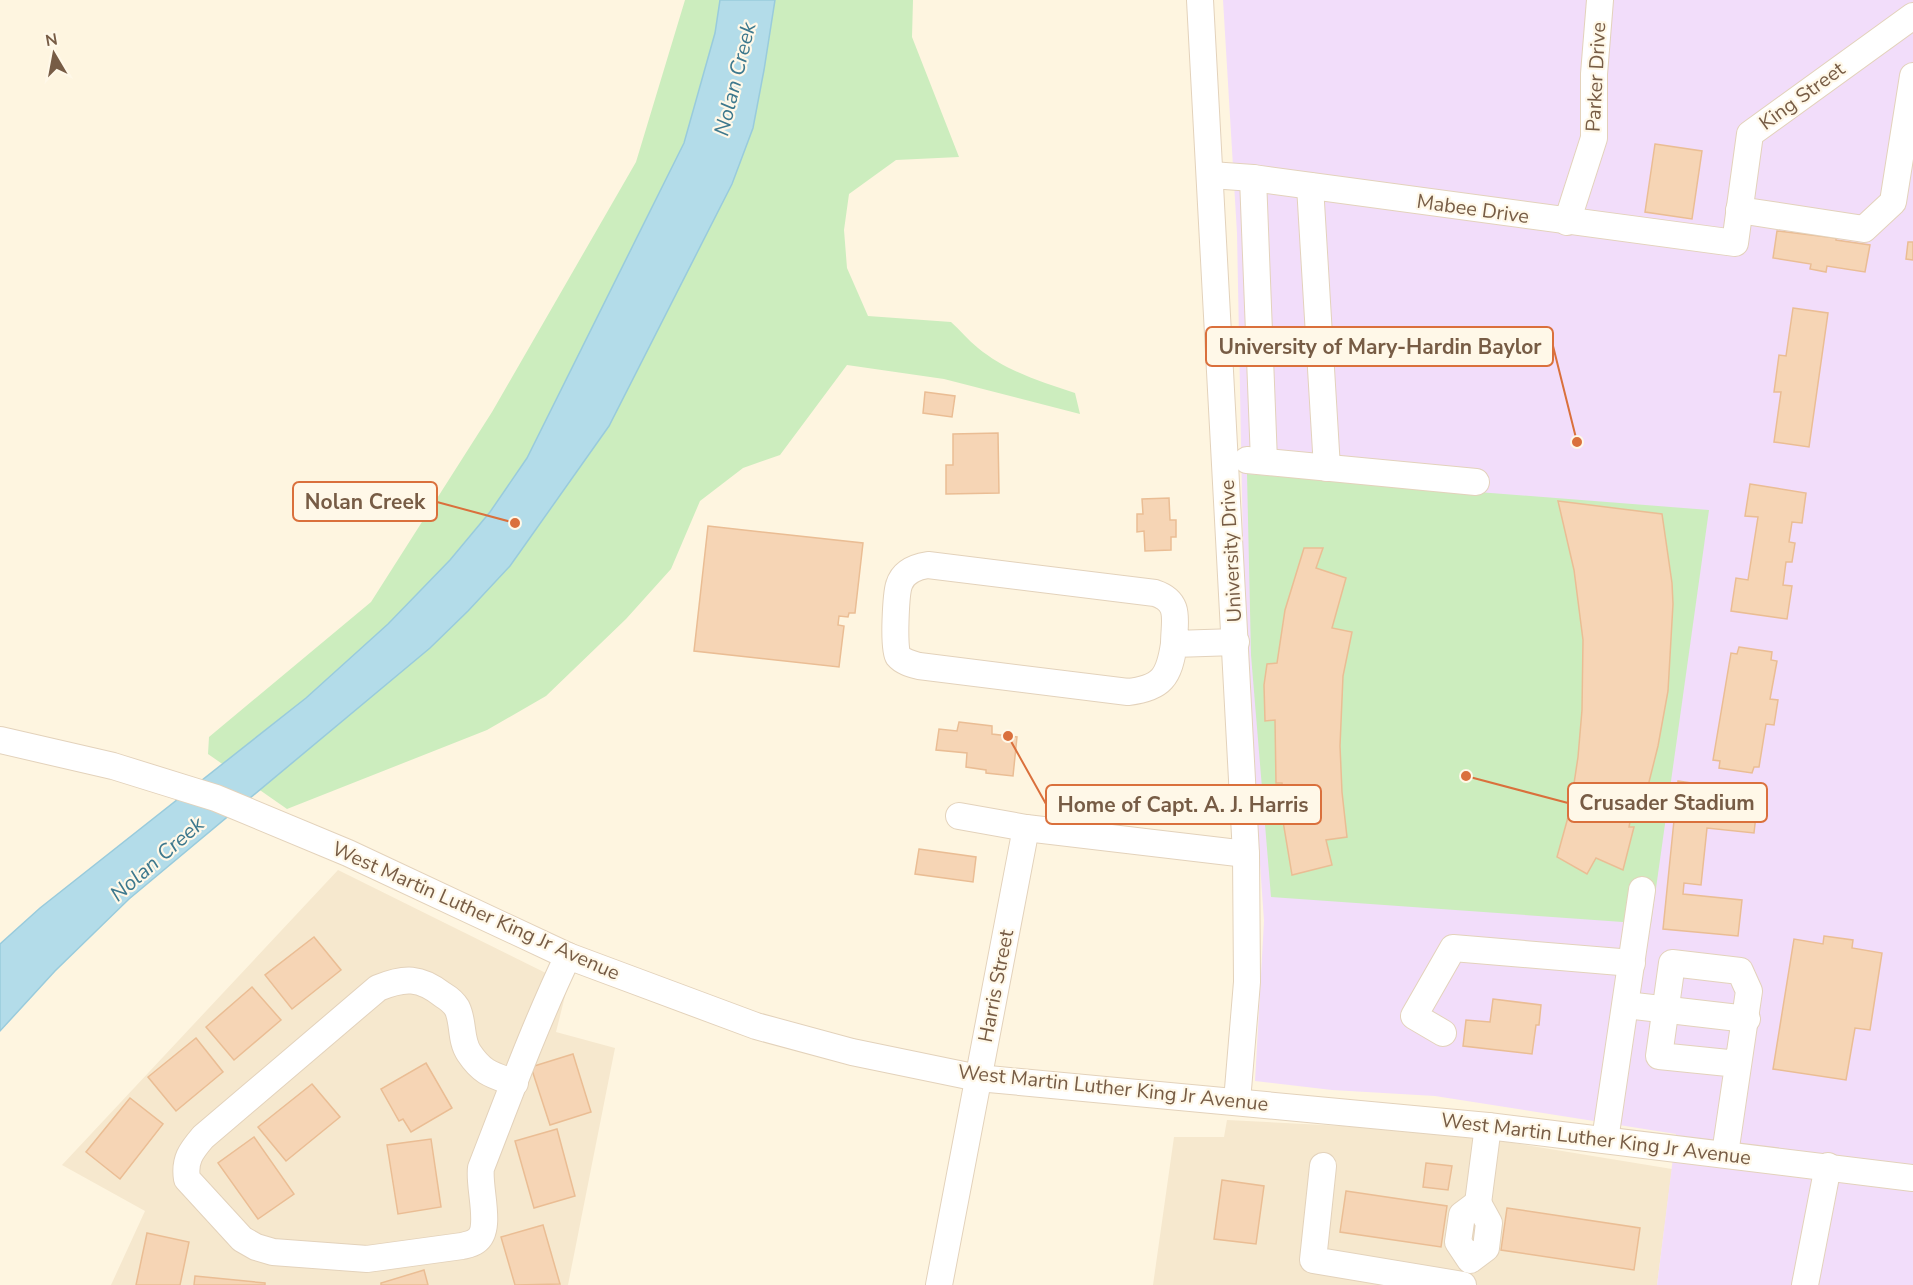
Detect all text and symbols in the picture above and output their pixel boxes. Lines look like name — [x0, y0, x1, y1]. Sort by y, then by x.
water label: Nolan Creek — [707, 19, 763, 139]
street label: Parker Drive — [1580, 21, 1612, 133]
north arrow — [24, 24, 84, 84]
text: N — [44, 28, 59, 52]
street label: King Street — [1754, 55, 1851, 136]
street label: Mabee Drive — [1415, 188, 1531, 230]
callout: University of Mary-Hardin Baylor — [1206, 327, 1553, 366]
text: University of Mary-Hardin Baylor — [1218, 333, 1542, 361]
street label: University Drive — [1214, 479, 1248, 623]
callout: Nolan Creek — [293, 482, 437, 521]
text: Nolan Creek — [305, 488, 426, 516]
callout: Crusader Stadium — [1568, 783, 1767, 822]
callout: Home of Capt. A. J. Harris — [1046, 785, 1321, 824]
text: Crusader Stadium — [1579, 789, 1755, 817]
text: Home of Capt. A. J. Harris — [1057, 791, 1309, 819]
water label: Nolan Creek — [104, 810, 210, 908]
street label: West Martin Luther King Jr Avenue — [328, 835, 624, 987]
street label: Harris Street — [972, 926, 1020, 1045]
street label: West Martin Luther King Jr Avenue — [956, 1058, 1270, 1118]
street label: West Martin Luther King Jr Avenue — [1439, 1107, 1753, 1171]

